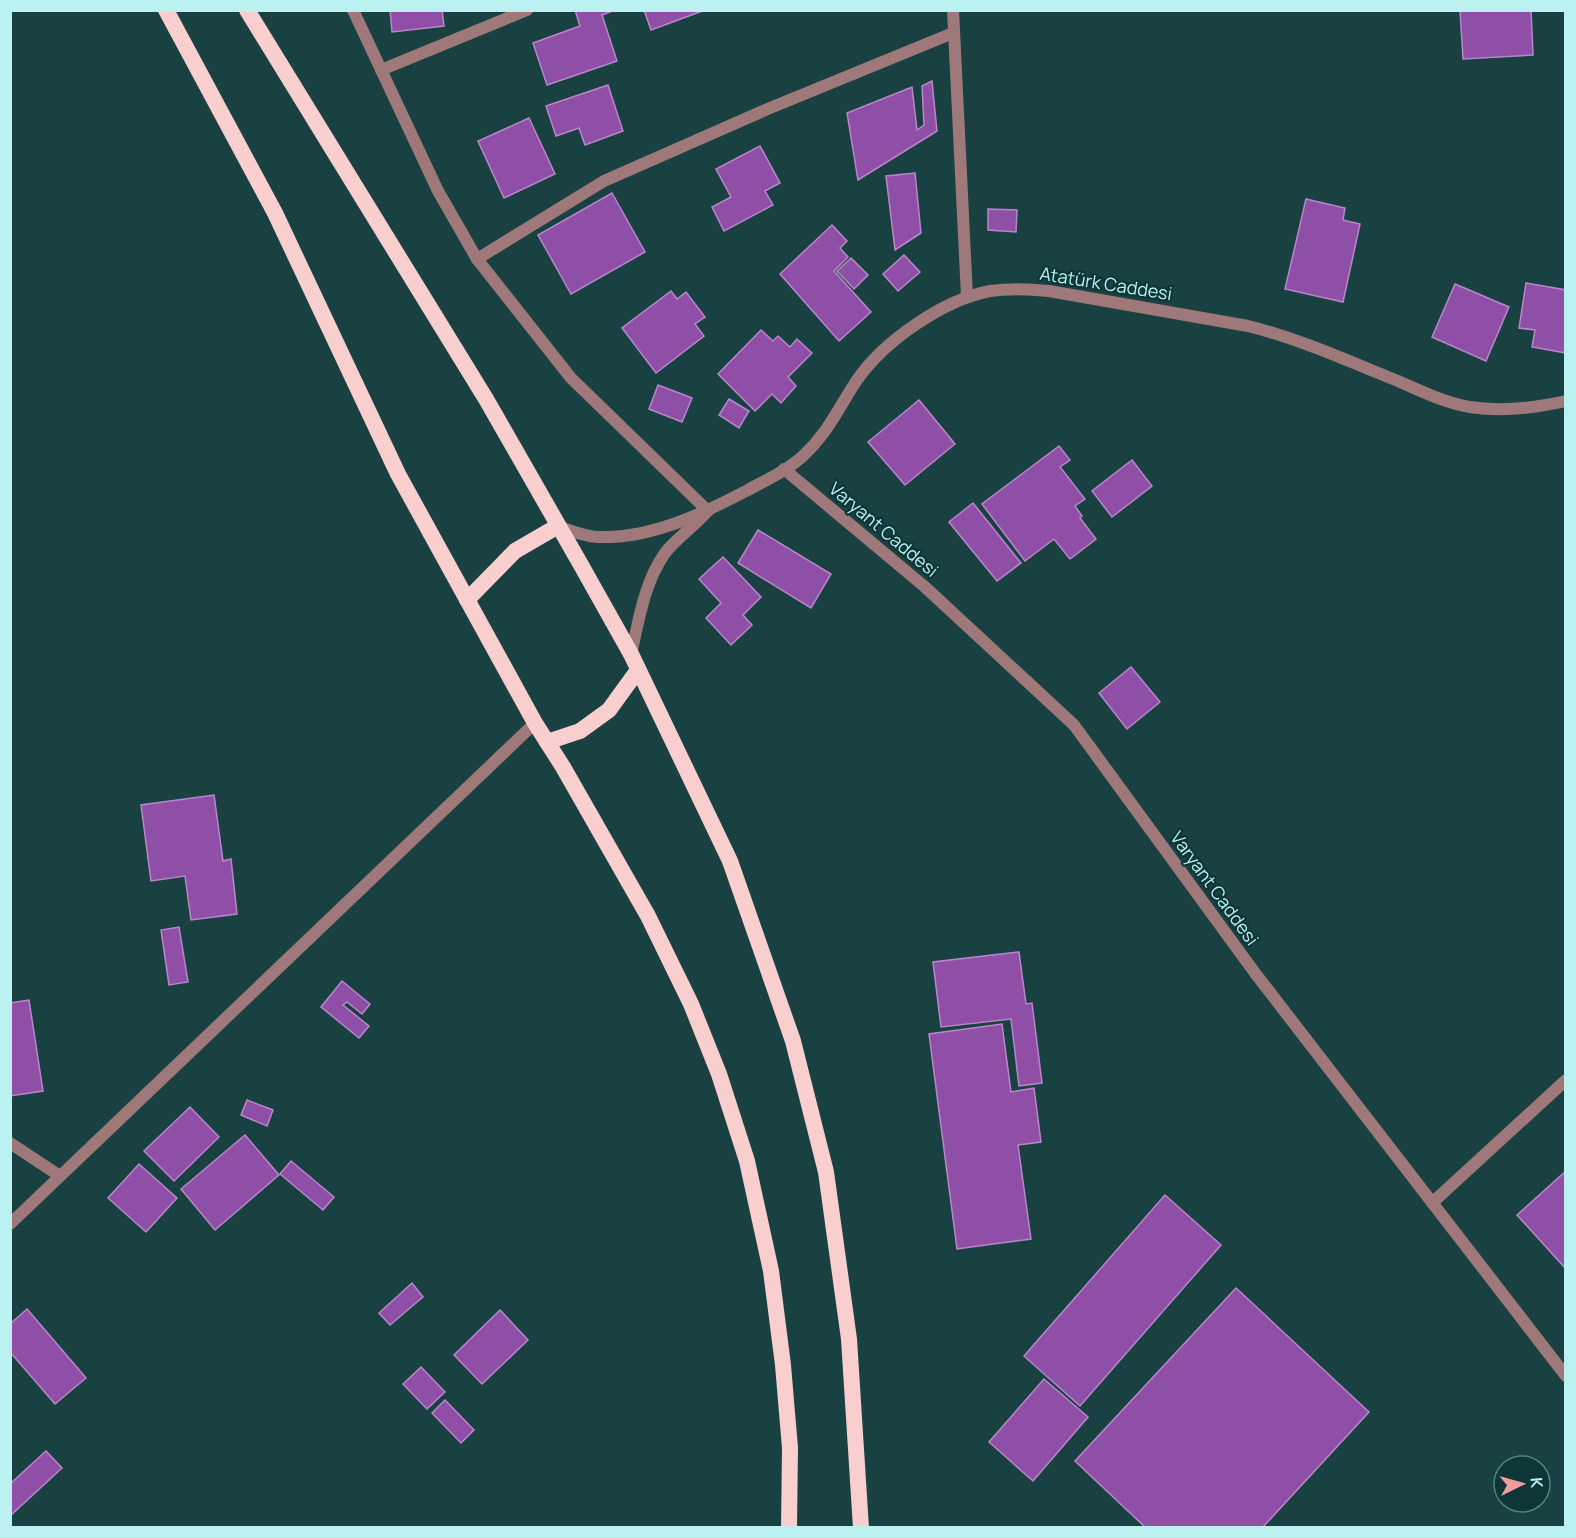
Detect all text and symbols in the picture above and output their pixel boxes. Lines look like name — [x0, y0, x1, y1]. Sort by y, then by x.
street label: Atatürk Caddesi — [1038, 261, 1174, 305]
street label: Varyant Caddesi — [824, 476, 944, 582]
street label: Varyant Caddesi — [1165, 826, 1265, 950]
north arrow — [1492, 1454, 1552, 1514]
text: K — [1526, 1477, 1548, 1489]

